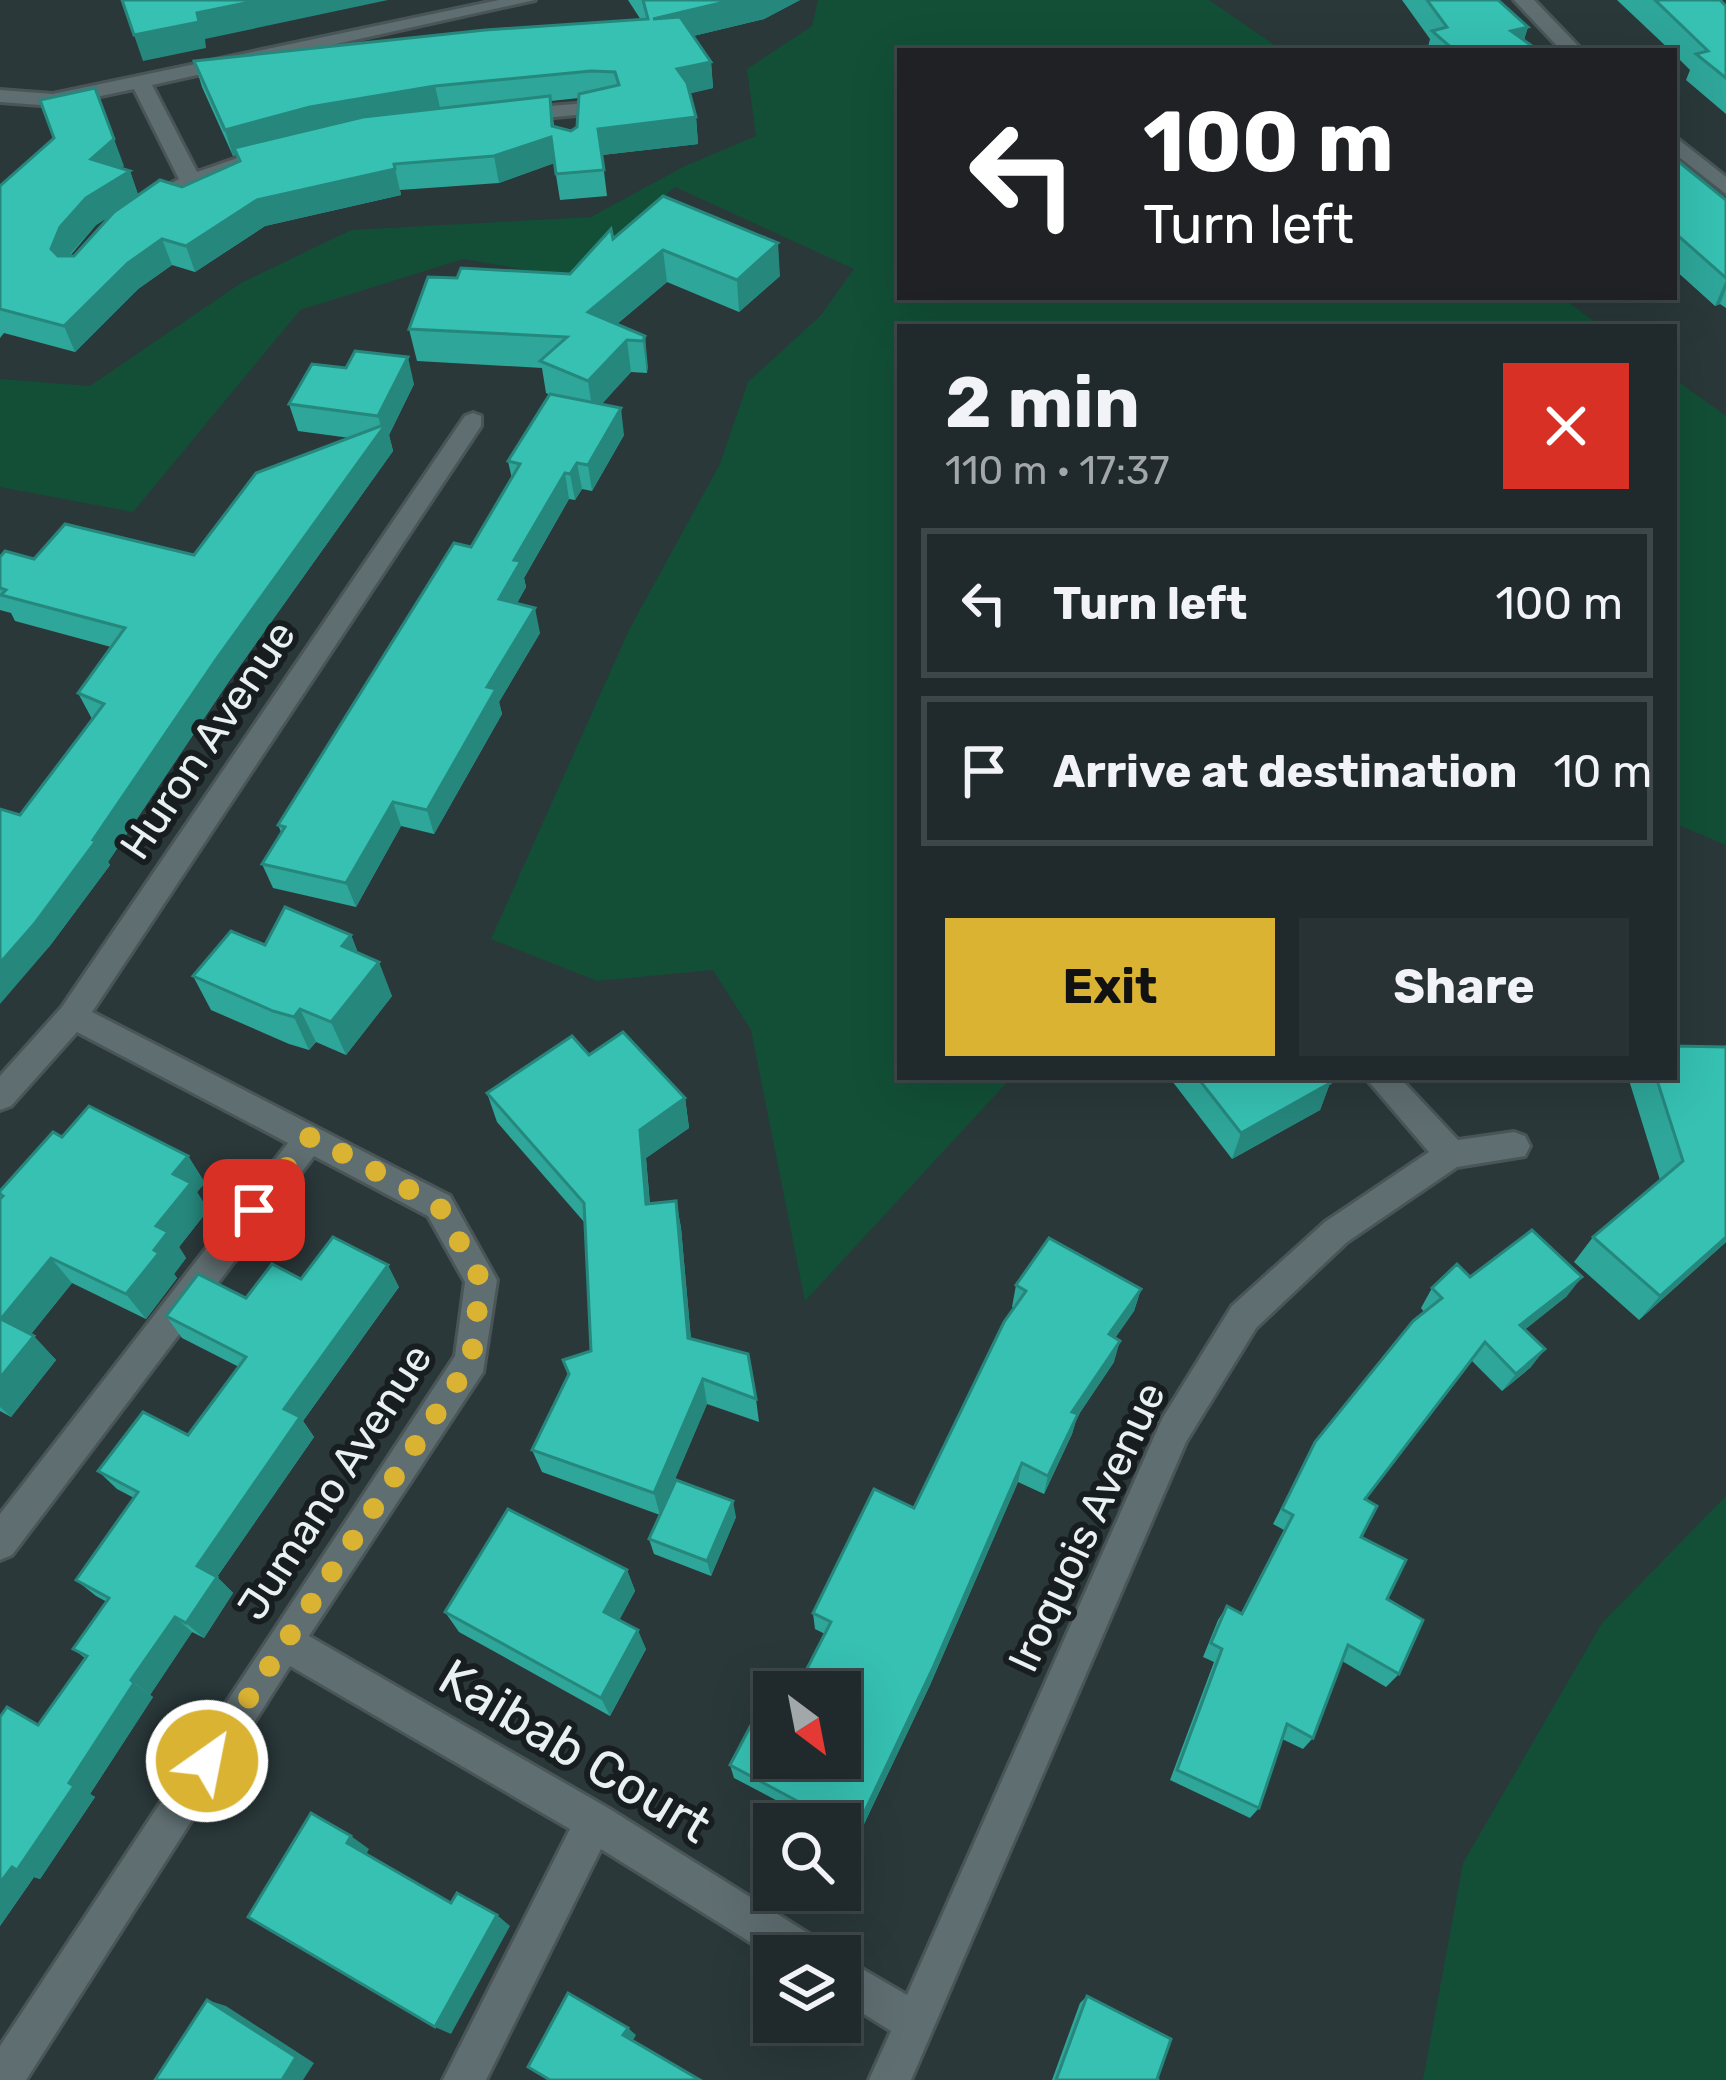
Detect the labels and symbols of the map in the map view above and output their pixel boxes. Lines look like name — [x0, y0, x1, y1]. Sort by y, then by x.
street label: Huron Avenue — [110, 611, 306, 869]
pin — [203, 1159, 305, 1261]
street label: Jumano Avenue — [227, 1335, 443, 1629]
street label: Iroquois Avenue — [998, 1374, 1176, 1680]
street label: Kaibab Court — [428, 1646, 722, 1856]
north arrow — [753, 1671, 861, 1779]
position arrow — [144, 1698, 270, 1824]

